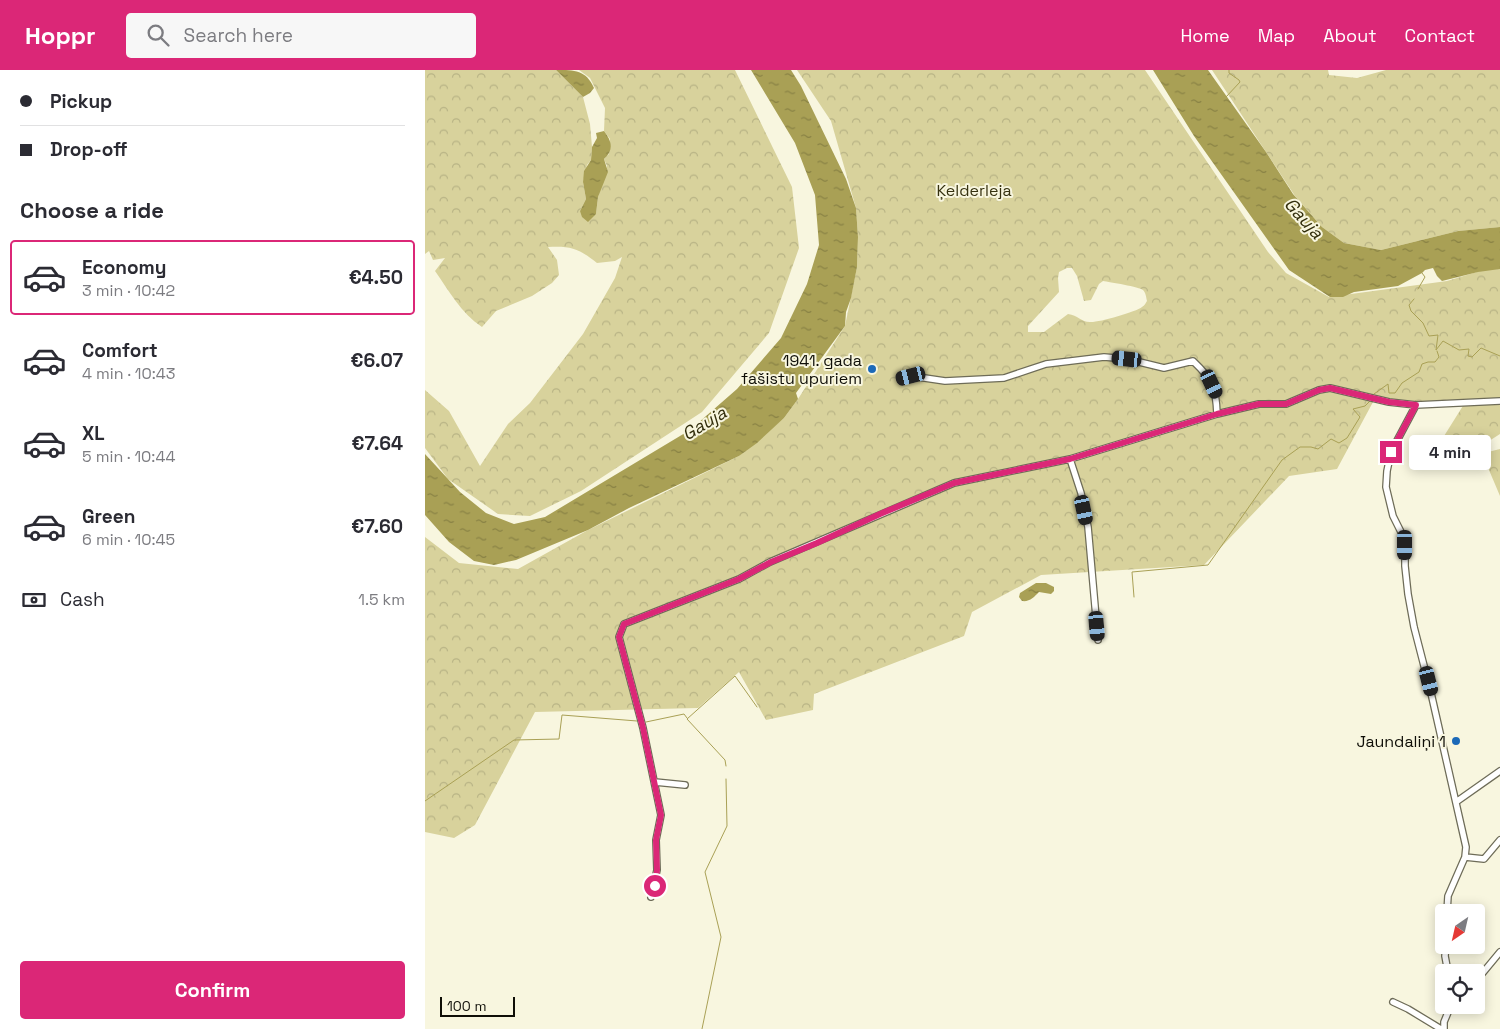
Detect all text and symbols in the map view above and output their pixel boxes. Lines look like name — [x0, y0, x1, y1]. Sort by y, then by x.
search box — [126, 13, 476, 58]
text: Hoppr — [25, 20, 96, 51]
icon: search — [144, 21, 172, 49]
text: Search here — [184, 23, 293, 48]
text: Home — [1181, 24, 1230, 47]
text: Map — [1258, 24, 1295, 47]
text: About — [1323, 24, 1377, 47]
text: Contact — [1405, 24, 1475, 47]
text: Pickup — [50, 89, 112, 114]
text: Drop-off — [50, 137, 128, 162]
park label: Ķelderleja — [936, 180, 1012, 201]
water label: Gauja — [1279, 193, 1329, 244]
text: Choose a ride — [20, 196, 164, 224]
icon: car — [22, 255, 67, 300]
text: Economy — [82, 255, 166, 280]
text: €4.50 — [349, 265, 403, 290]
text: 3 min · 10:42 — [82, 280, 175, 301]
icon: car — [22, 338, 67, 383]
text: Comfort — [82, 338, 158, 363]
text: €6.07 — [351, 348, 403, 373]
place label: 1941. gada fašistu upuriem — [741, 350, 862, 389]
car — [1111, 350, 1142, 368]
text: 4 min · 10:43 — [82, 363, 175, 384]
marker: 1941. gada fašistu upuriem — [866, 363, 878, 375]
car — [894, 365, 927, 387]
car — [1198, 367, 1225, 401]
water label: Gauja — [678, 400, 731, 445]
icon: car — [22, 421, 67, 466]
text: XL — [82, 421, 105, 446]
text: €7.64 — [352, 431, 403, 456]
callout: 4 min — [1409, 434, 1491, 470]
route end — [1380, 441, 1402, 463]
text: 4 min — [1429, 442, 1471, 463]
text: 5 min · 10:44 — [82, 446, 175, 467]
car — [1073, 494, 1094, 526]
icon: car — [22, 504, 67, 549]
text: Green — [82, 504, 135, 529]
text: €7.60 — [351, 514, 403, 539]
text: 6 min · 10:45 — [82, 529, 175, 550]
car — [1397, 530, 1412, 560]
icon: cash — [20, 586, 48, 614]
text: Cash — [60, 587, 105, 612]
text: 1.5 km — [358, 589, 405, 610]
car — [1088, 610, 1105, 642]
car — [1418, 665, 1439, 697]
place label: Jaundaliņi 1 — [1356, 731, 1446, 752]
marker: Jaundaliņi 1 — [1450, 735, 1462, 747]
route start — [644, 875, 666, 897]
north arrow — [1435, 904, 1485, 954]
map controls — [1435, 904, 1485, 1014]
button: Confirm — [20, 961, 405, 1019]
button: locate — [1435, 964, 1485, 1014]
scale bar — [440, 994, 515, 1017]
text: 100 m — [447, 997, 486, 1015]

